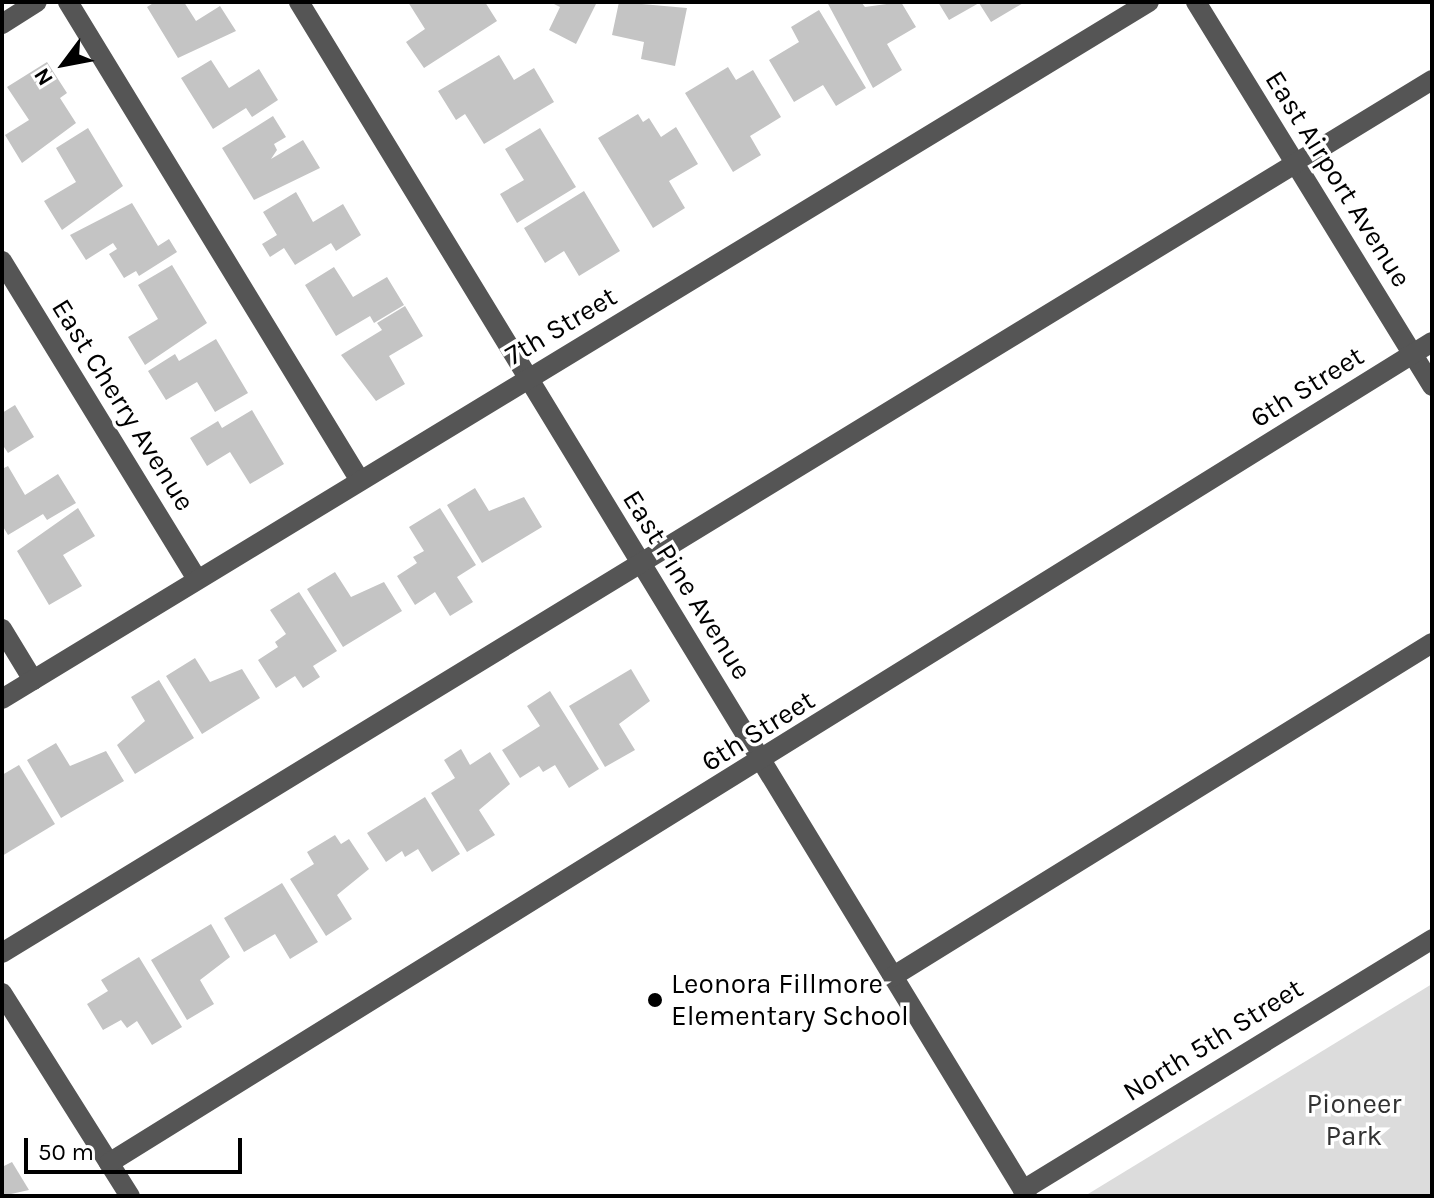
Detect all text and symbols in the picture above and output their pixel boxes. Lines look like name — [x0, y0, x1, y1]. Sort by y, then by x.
north arrow — [24, 24, 104, 104]
text: N — [28, 63, 59, 90]
street label: East Airport Avenue — [1258, 65, 1418, 293]
street label: 7th Street — [499, 280, 623, 372]
street label: East Cherry Avenue — [44, 293, 202, 517]
street label: 6th Street — [1244, 339, 1370, 435]
street label: East Pine Avenue — [615, 484, 759, 686]
street label: 6th Street — [695, 683, 821, 779]
place label: Leonora Fillmore Elementary School — [671, 967, 909, 1033]
street label: North 5th Street — [1117, 971, 1309, 1109]
marker: Leonora Fillmore Elementary School — [646, 991, 664, 1009]
park label: Pioneer Park — [1307, 1087, 1401, 1153]
scale bar — [28, 1122, 246, 1172]
text: 50 m — [38, 1138, 94, 1166]

